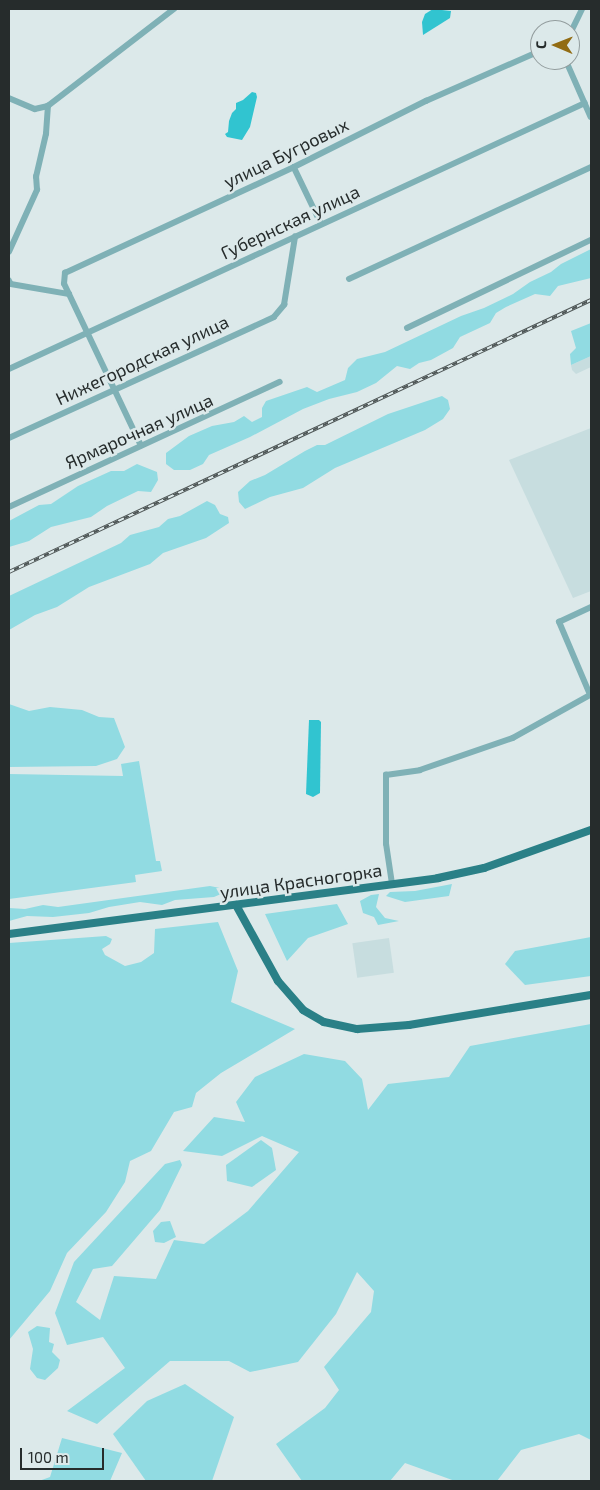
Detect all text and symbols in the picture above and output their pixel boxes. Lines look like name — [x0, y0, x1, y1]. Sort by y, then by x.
north arrow — [530, 20, 580, 70]
text: С — [532, 40, 549, 49]
street label: улица Бугровых — [220, 113, 352, 193]
street label: Губернская улица — [217, 180, 363, 264]
street label: Нижегородская улица — [52, 310, 232, 410]
street label: Ярмарочная улица — [62, 389, 216, 473]
street label: улица Красногорка — [218, 859, 384, 903]
scale bar — [22, 1438, 106, 1470]
text: 100 m — [28, 1448, 69, 1466]

